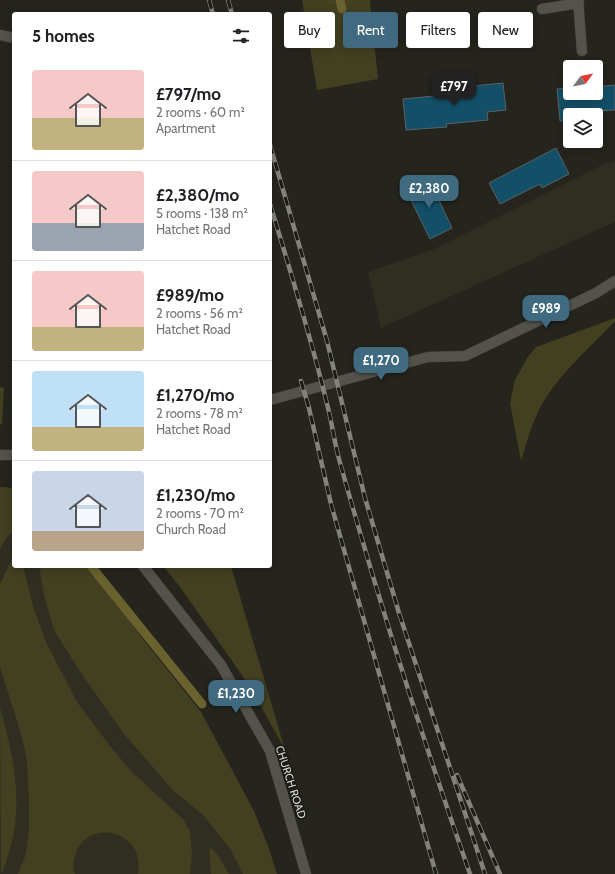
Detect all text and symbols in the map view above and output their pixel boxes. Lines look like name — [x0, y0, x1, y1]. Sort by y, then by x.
chip: Buy — [284, 12, 335, 48]
chip: Rent — [343, 12, 398, 48]
chip: Filters — [406, 12, 470, 48]
chip: New — [478, 12, 533, 48]
icon: filters — [230, 25, 252, 47]
text: 5 homes — [32, 26, 95, 46]
north arrow — [563, 60, 603, 100]
map controls — [563, 60, 603, 148]
pin: £797 — [430, 73, 478, 107]
text: £797 — [440, 78, 468, 94]
text: £797/mo — [156, 84, 221, 104]
icon: home — [64, 86, 112, 134]
text: 2 rooms · 60 m² — [156, 104, 245, 120]
button: layers — [563, 108, 603, 148]
text: Apartment — [156, 120, 216, 136]
pin: £2,380 — [396, 175, 462, 209]
text: £2,380 — [409, 180, 449, 196]
text: £2,380/mo — [156, 185, 239, 205]
icon: home — [64, 187, 112, 235]
text: 5 rooms · 138 m² — [156, 205, 248, 221]
text: Hatchet Road — [156, 221, 231, 237]
text: £989/mo — [156, 285, 224, 305]
icon: home — [64, 287, 112, 335]
pin: £989 — [522, 295, 570, 329]
text: £989 — [531, 300, 561, 316]
text: 2 rooms · 56 m² — [156, 305, 243, 321]
text: Hatchet Road — [156, 321, 231, 337]
pin: £1,270 — [348, 347, 414, 381]
text: £1,270 — [362, 352, 400, 368]
text: £1,270/mo — [156, 385, 234, 405]
icon: home — [64, 387, 112, 435]
text: 2 rooms · 78 m² — [156, 405, 243, 421]
text: Hatchet Road — [156, 421, 231, 437]
text: £1,230/mo — [156, 485, 235, 505]
icon: home — [64, 487, 112, 535]
text: 2 rooms · 70 m² — [156, 505, 244, 521]
text: Church Road — [156, 521, 226, 537]
pin: £1,230 — [203, 680, 269, 714]
text: £1,230 — [217, 685, 255, 701]
street label: CHURCH ROAD — [273, 744, 309, 820]

